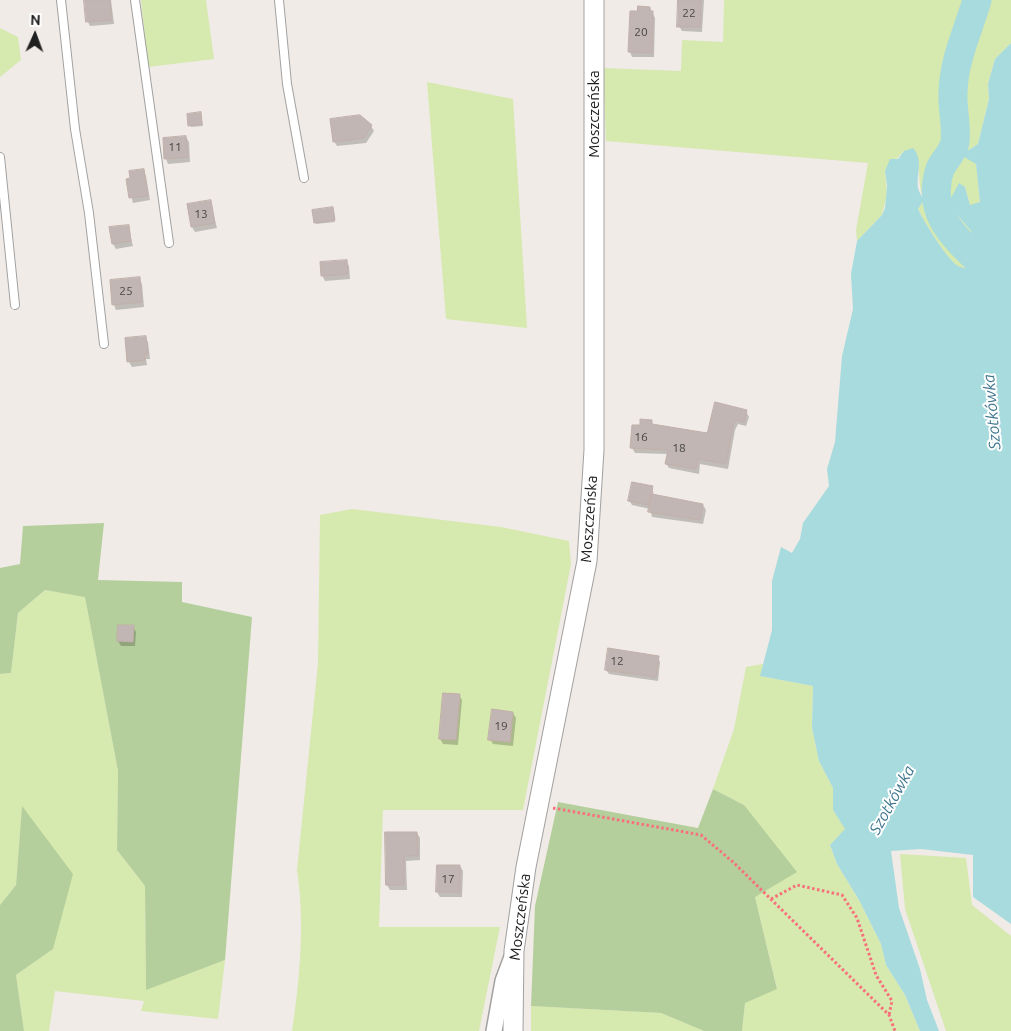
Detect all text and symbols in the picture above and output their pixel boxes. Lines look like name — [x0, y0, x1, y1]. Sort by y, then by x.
house number: 22 — [682, 6, 696, 20]
north arrow — [10, 10, 60, 60]
text: N — [30, 12, 41, 28]
house number: 20 — [634, 25, 648, 39]
street label: Moszczeńska — [585, 70, 603, 158]
house number: 11 — [168, 140, 182, 154]
house number: 13 — [194, 207, 208, 221]
house number: 25 — [119, 284, 133, 298]
water label: Szotkówka — [979, 373, 1005, 451]
house number: 16 — [634, 430, 648, 444]
house number: 18 — [672, 441, 686, 455]
street label: Moszczeńska — [577, 475, 601, 563]
house number: 12 — [610, 654, 624, 668]
house number: 19 — [494, 719, 508, 733]
water label: Szotkówka — [865, 762, 919, 838]
house number: 17 — [441, 872, 455, 886]
street label: Moszczeńska — [506, 873, 534, 961]

